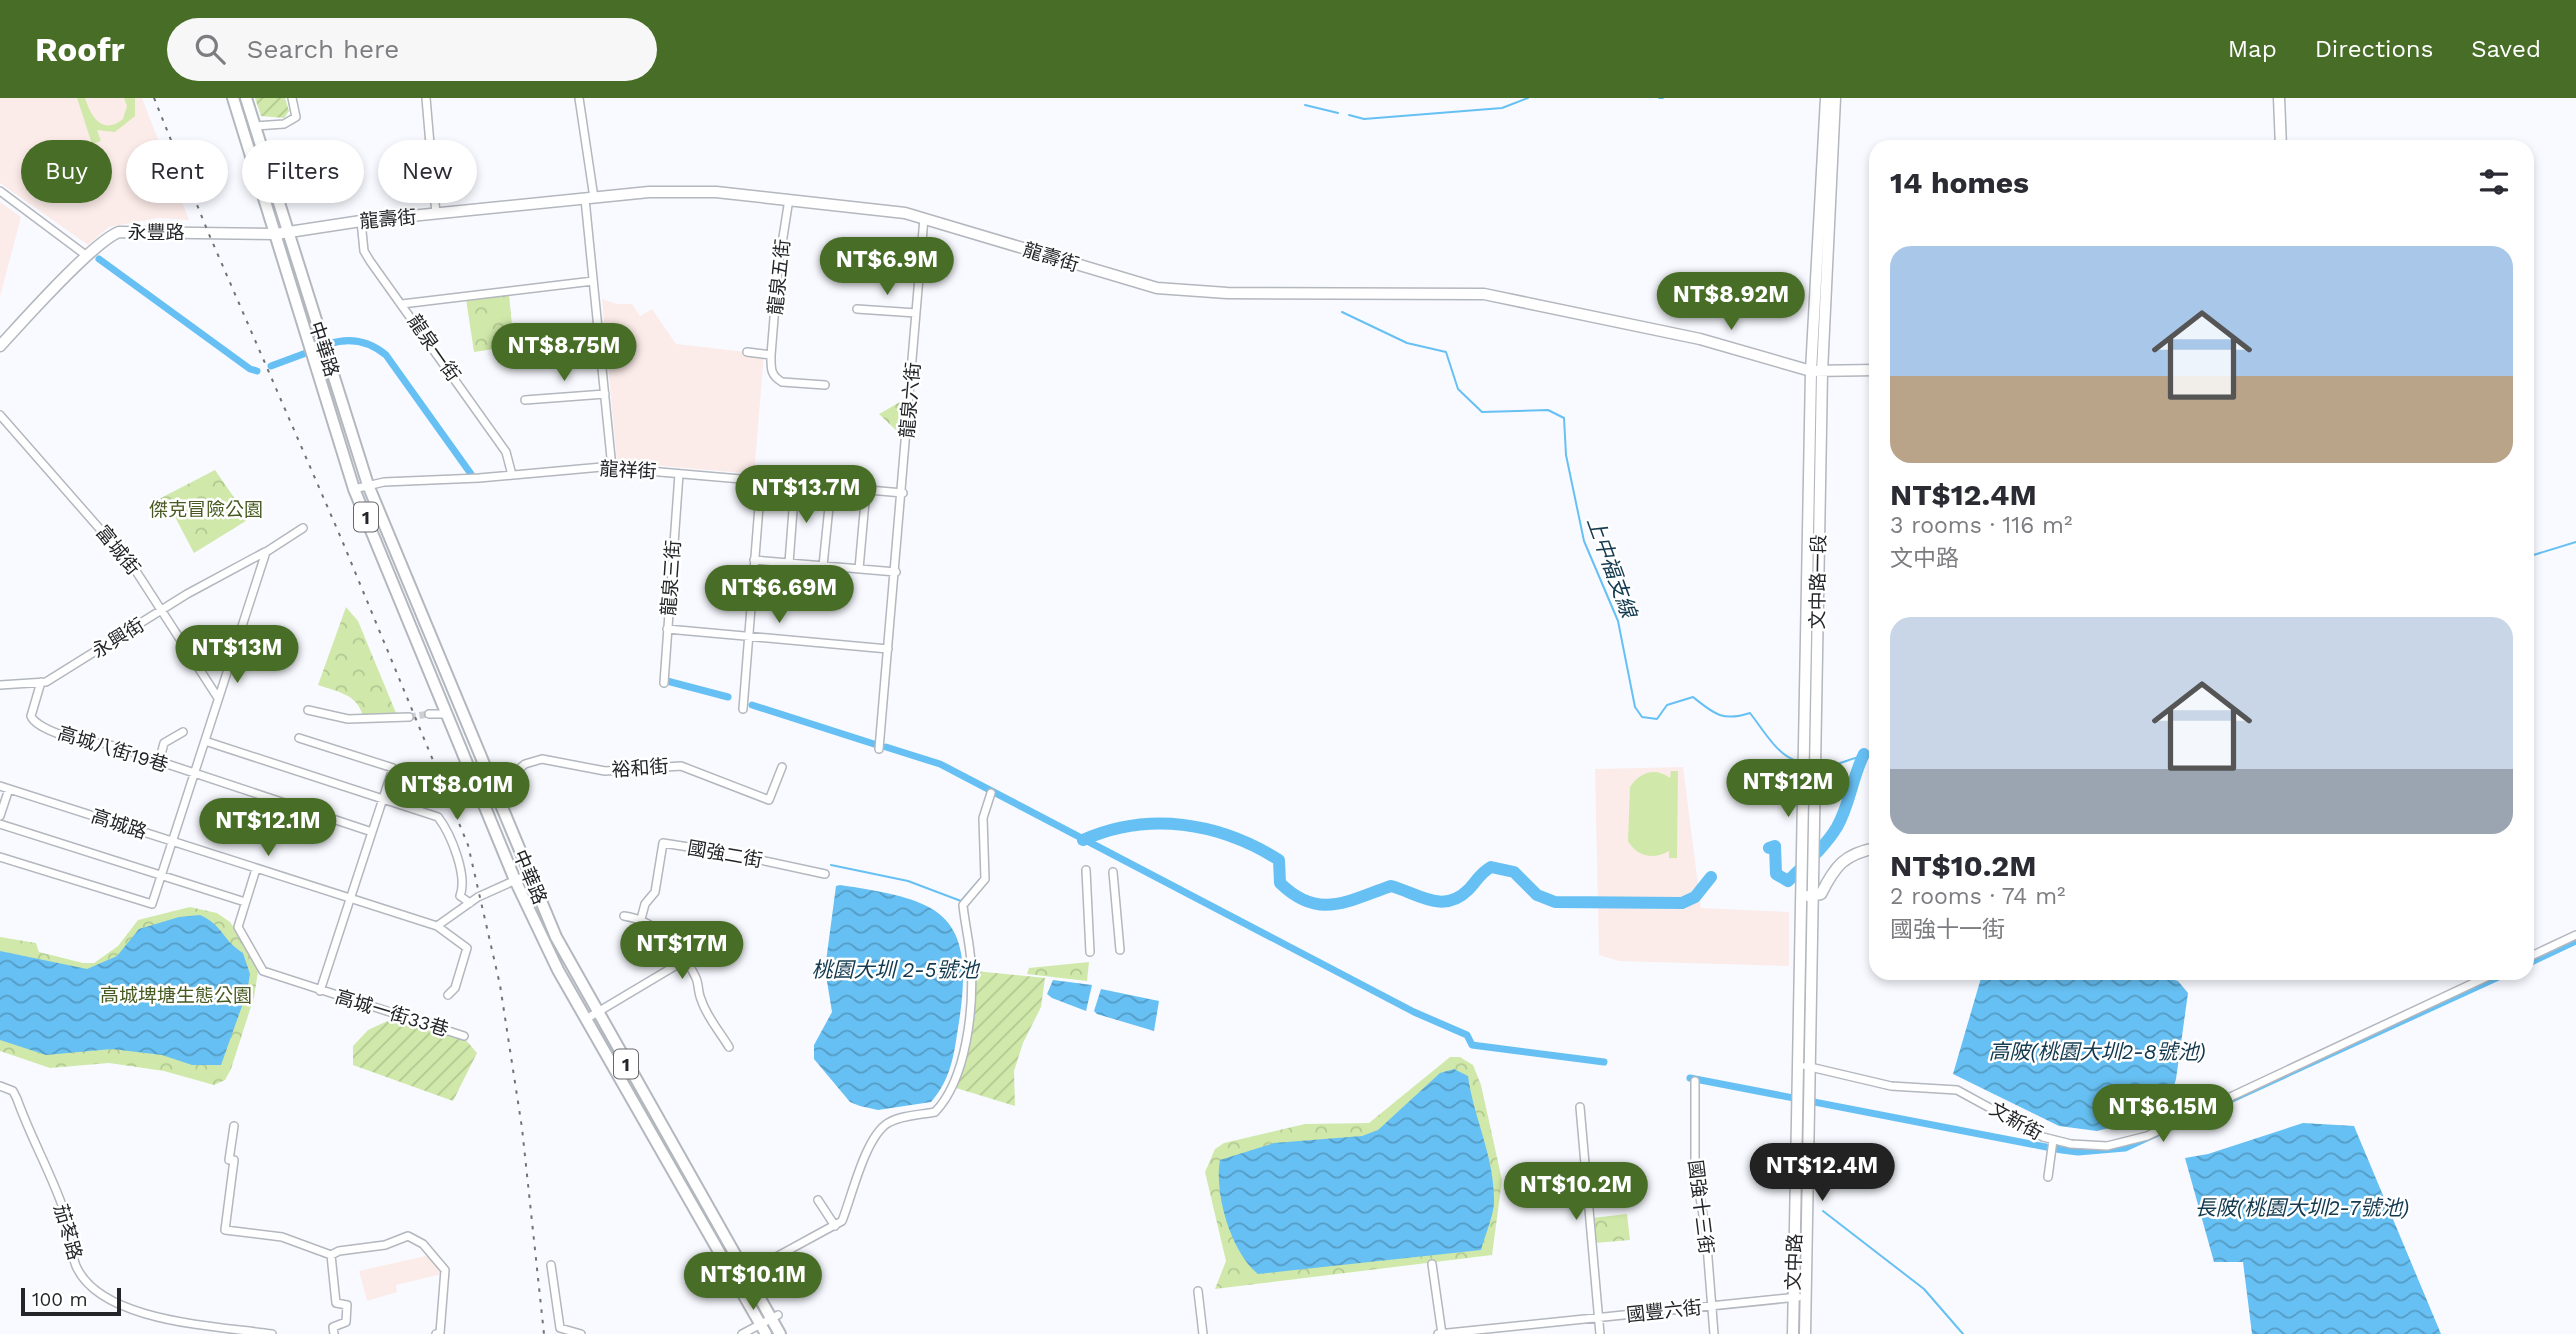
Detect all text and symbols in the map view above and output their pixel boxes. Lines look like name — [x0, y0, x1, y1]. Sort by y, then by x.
search box — [167, 18, 657, 81]
text: Roofr — [35, 30, 125, 69]
icon: search — [191, 30, 229, 68]
text: Search here — [247, 34, 399, 64]
text: Map — [2228, 35, 2277, 63]
text: Directions — [2315, 35, 2433, 63]
text: Saved — [2471, 35, 2541, 63]
chip: Buy — [21, 140, 112, 203]
chip: Rent — [126, 140, 228, 203]
chip: Filters — [242, 140, 364, 203]
chip: New — [378, 140, 477, 203]
icon: filters — [2475, 163, 2513, 201]
text: 14 homes — [1890, 165, 2029, 200]
street label: 龍壽街 — [359, 205, 417, 233]
street label: 永豐路 — [127, 221, 185, 244]
street label: 龍泉五街 — [764, 238, 794, 316]
pin: NT$6.9M — [822, 238, 952, 297]
street label: 龍壽街 — [1020, 238, 1082, 276]
text: NT$6.9M — [836, 246, 938, 273]
pin: NT$8.92M — [1659, 272, 1803, 332]
text: NT$8.92M — [1673, 281, 1789, 308]
icon: home — [2139, 292, 2265, 418]
street label: 龍泉一街 — [403, 310, 465, 386]
street label: 中華路 — [304, 318, 344, 380]
pin: NT$8.75M — [492, 324, 636, 383]
text: NT$8.75M — [507, 332, 621, 359]
street label: 龍泉六街 — [895, 361, 925, 439]
street label: 龍祥街 — [599, 457, 657, 483]
pin: NT$13.7M — [734, 466, 878, 525]
text: NT$13.7M — [751, 474, 861, 501]
text: NT$12.4M — [1890, 477, 2037, 512]
park label: 傑克冒險公園 — [149, 498, 263, 521]
road number: 1 — [354, 502, 378, 531]
text: 3 rooms · 116 m² — [1890, 512, 2072, 539]
water label: 上中福支線 — [1582, 513, 1642, 622]
street label: 富城街 — [91, 521, 145, 579]
street label: 文中路一段 — [1806, 534, 1830, 630]
street label: 龍泉三街 — [657, 539, 685, 617]
text: 文中路 — [1890, 545, 1959, 572]
pin: NT$6.69M — [707, 566, 851, 625]
text: NT$6.69M — [721, 574, 837, 601]
street label: 永興街 — [88, 613, 148, 663]
pin: NT$13M — [180, 626, 294, 685]
text: NT$13M — [191, 634, 283, 661]
icon: home — [2139, 663, 2265, 789]
street label: 高城八街19巷 — [55, 721, 171, 777]
street label: 裕和街 — [611, 755, 669, 781]
pin: NT$12M — [1731, 760, 1845, 819]
pin: NT$8.01M — [385, 762, 529, 822]
text: NT$12M — [1742, 768, 1834, 795]
text: NT$8.01M — [400, 771, 514, 798]
pin: NT$12.1M — [196, 798, 340, 858]
street label: 高城路 — [88, 804, 150, 844]
text: NT$12.1M — [215, 807, 321, 834]
street label: 國強二街 — [686, 836, 764, 872]
street label: 中華路 — [508, 846, 552, 908]
text: NT$10.2M — [1890, 848, 2037, 883]
text: 2 rooms · 74 m² — [1890, 883, 2065, 910]
text: 國強十一街 — [1890, 916, 2005, 943]
pin: NT$17M — [625, 922, 739, 981]
text: NT$17M — [636, 930, 728, 957]
water label: 桃園大圳 2-5號池 — [811, 957, 981, 982]
park label: 高城埤塘生態公園 — [100, 984, 252, 1007]
street label: 高城一街33巷 — [333, 985, 451, 1041]
water label: 高陂(桃園大圳2-8號池) — [1988, 1039, 2206, 1064]
road number: 1 — [614, 1049, 638, 1079]
pin: NT$6.15M — [2091, 1084, 2235, 1144]
text: NT$6.15M — [2108, 1093, 2218, 1120]
street label: 文新街 — [1985, 1097, 2047, 1145]
pin: NT$12.4M — [1750, 1144, 1894, 1203]
text: NT$12.4M — [1766, 1152, 1878, 1179]
street label: 國強十三街 — [1684, 1158, 1718, 1256]
pin: NT$10.2M — [1504, 1162, 1648, 1222]
text: NT$10.2M — [1520, 1171, 1632, 1198]
water label: 長陂(桃園大圳2-7號池) — [2195, 1195, 2409, 1220]
street label: 茄苳路 — [49, 1201, 87, 1263]
street label: 文中路 — [1782, 1233, 1806, 1291]
pin: NT$10.1M — [681, 1252, 825, 1312]
text: NT$10.1M — [700, 1261, 806, 1288]
scale bar — [21, 1285, 121, 1317]
text: 100 m — [32, 1288, 88, 1311]
street label: 國豐六街 — [1625, 1296, 1703, 1326]

